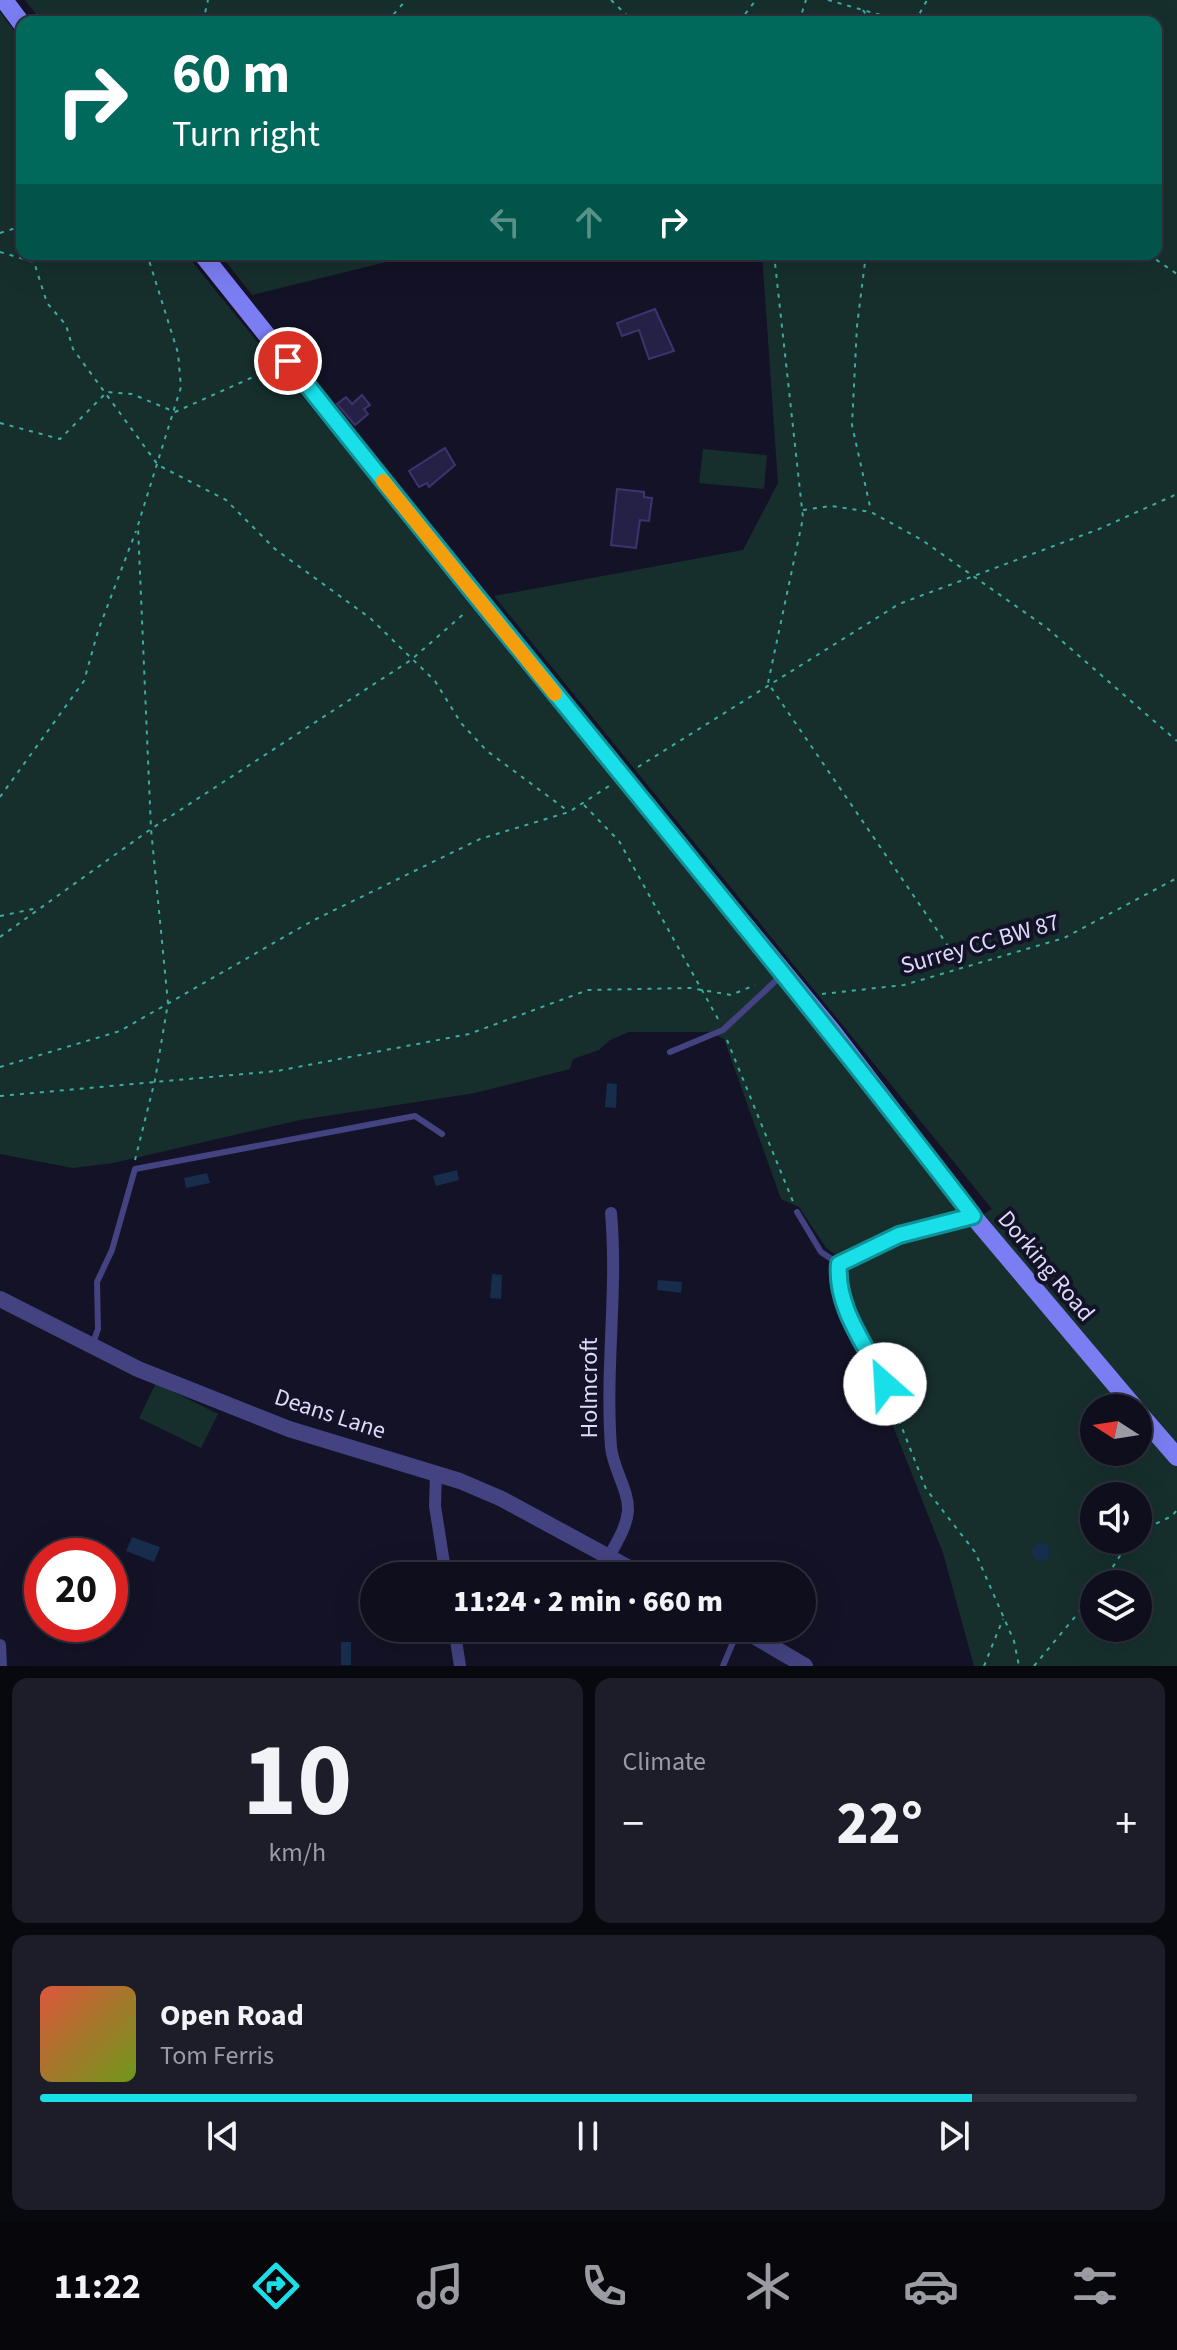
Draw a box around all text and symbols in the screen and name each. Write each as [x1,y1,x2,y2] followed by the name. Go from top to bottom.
[172,35,290,114] text: 60 m
[40,48,144,152] icon: right
[172,109,320,160] text: Turn right
[483,200,527,244] icon: left
[567,200,611,244] icon: ahead
[651,200,695,244] icon: right
[254,327,322,395] pin
[266,339,310,383] icon: arrive
[897,905,1063,983] street label: Surrey CC BW 87
[989,1203,1103,1329] street label: Dorking Road
[572,1338,607,1438] street label: Holmcroft
[843,1342,927,1426] position arrow
[270,1380,390,1448] street label: Deans Lane
[1080,1394,1152,1466] north arrow
[1080,1394,1152,1642] map controls
[1080,1482,1152,1554] button: sound
[24,1538,128,1642] speed limit sign: 20
[1080,1570,1152,1642] button: layers
[453,1580,723,1623] text: 11:24 · 2 min · 660 m
[242,1708,352,1856] text: 10
[623,1743,706,1780] text: Climate
[837,1782,923,1867] text: 22°
[623,1793,644,1856] text: −
[1115,1793,1137,1856] text: +
[268,1834,326,1871] text: km/h
[160,1994,304,2037] text: Open Road
[160,2037,274,2074] text: Tom Ferris
[201,2114,245,2158] icon: previous
[566,2114,610,2158] icon: pause
[932,2114,976,2158] icon: next
[248,2258,304,2314] icon: directions
[412,2258,468,2314] icon: music
[576,2258,632,2314] icon: phone
[740,2258,796,2314] icon: climate
[903,2258,959,2314] icon: car
[1067,2258,1123,2314] icon: filters
[54,2261,141,2312] text: 11:22

